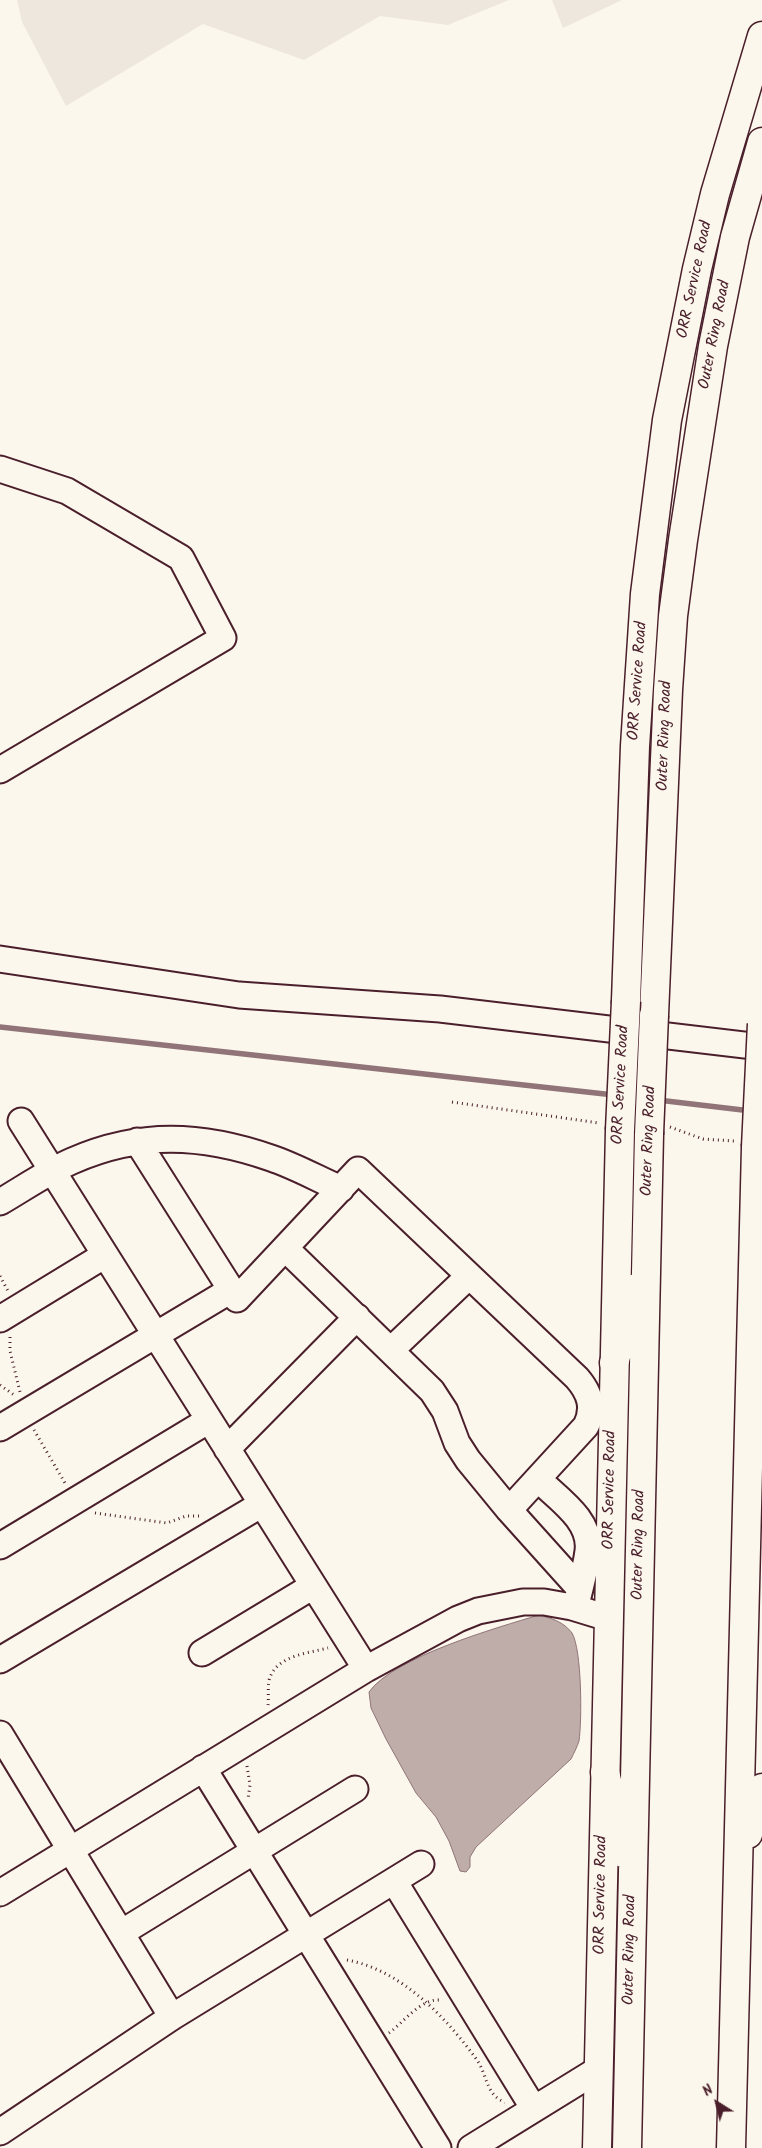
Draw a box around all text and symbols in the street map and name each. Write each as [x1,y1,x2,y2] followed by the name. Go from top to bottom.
[674,220,718,340] street label: ORR Service Road
[696,279,736,391] street label: Outer Ring Road
[625,621,653,741] street label: ORR Service Road
[654,681,678,791] street label: Outer Ring Road
[609,1025,635,1145] street label: ORR Service Road
[638,1086,662,1196] street label: Outer Ring Road
[600,1430,622,1550] street label: ORR Service Road
[629,1490,651,1600] street label: Outer Ring Road
[591,1835,613,1955] street label: ORR Service Road
[620,1895,642,2005] street label: Outer Ring Road
[692,2078,742,2128] north arrow
[698,2079,718,2102] text: N

